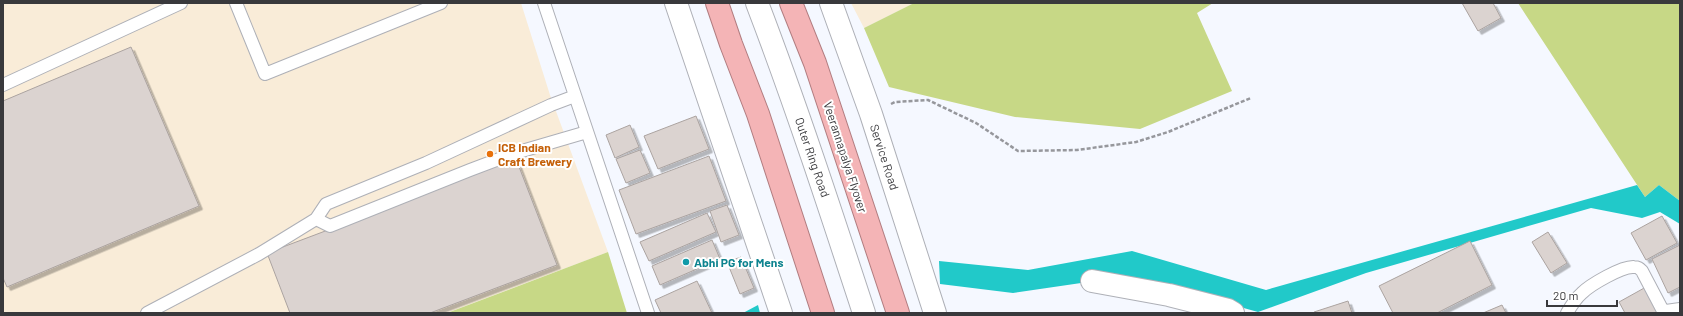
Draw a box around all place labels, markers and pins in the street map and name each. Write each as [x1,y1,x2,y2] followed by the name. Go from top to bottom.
[498,140,572,168] place label: ICB Indian Craft Brewery
[485,149,495,159] marker: ICB Indian Craft Brewery
[694,255,783,269] place label: Abhi PG for Mens
[681,257,691,267] marker: Abhi PG for Mens

